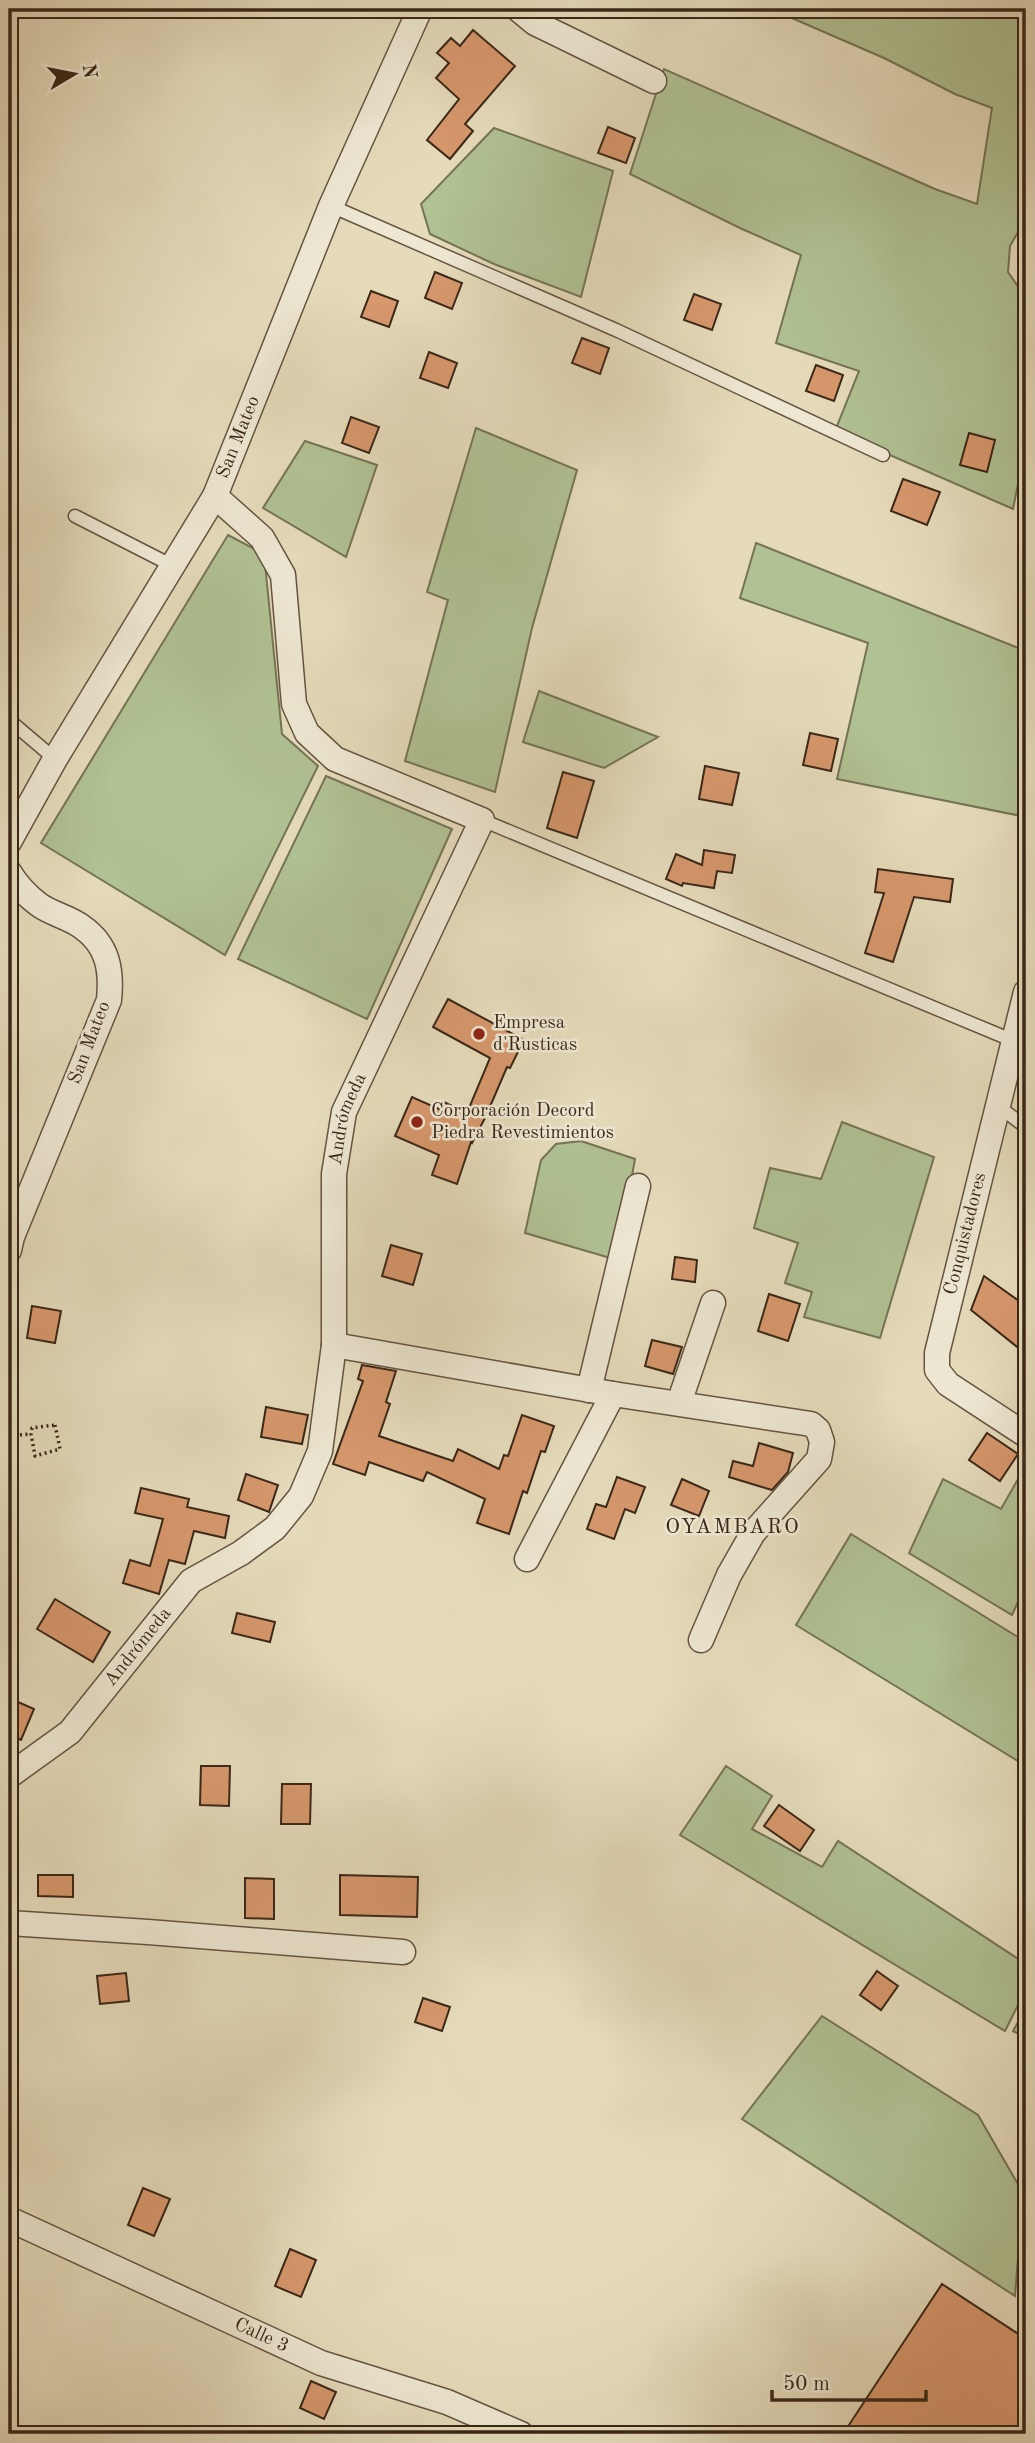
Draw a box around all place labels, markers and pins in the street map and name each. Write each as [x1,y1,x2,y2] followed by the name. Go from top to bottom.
[493,1014,577,1055] place label: Empresa d'Rusticas
[471,1026,487,1042] marker: Empresa d'Rusticas
[431,1102,614,1143] place label: Corporación Decord Piedra Revestimientos
[409,1114,425,1130] marker: Corporación Decord Piedra Revestimientos

